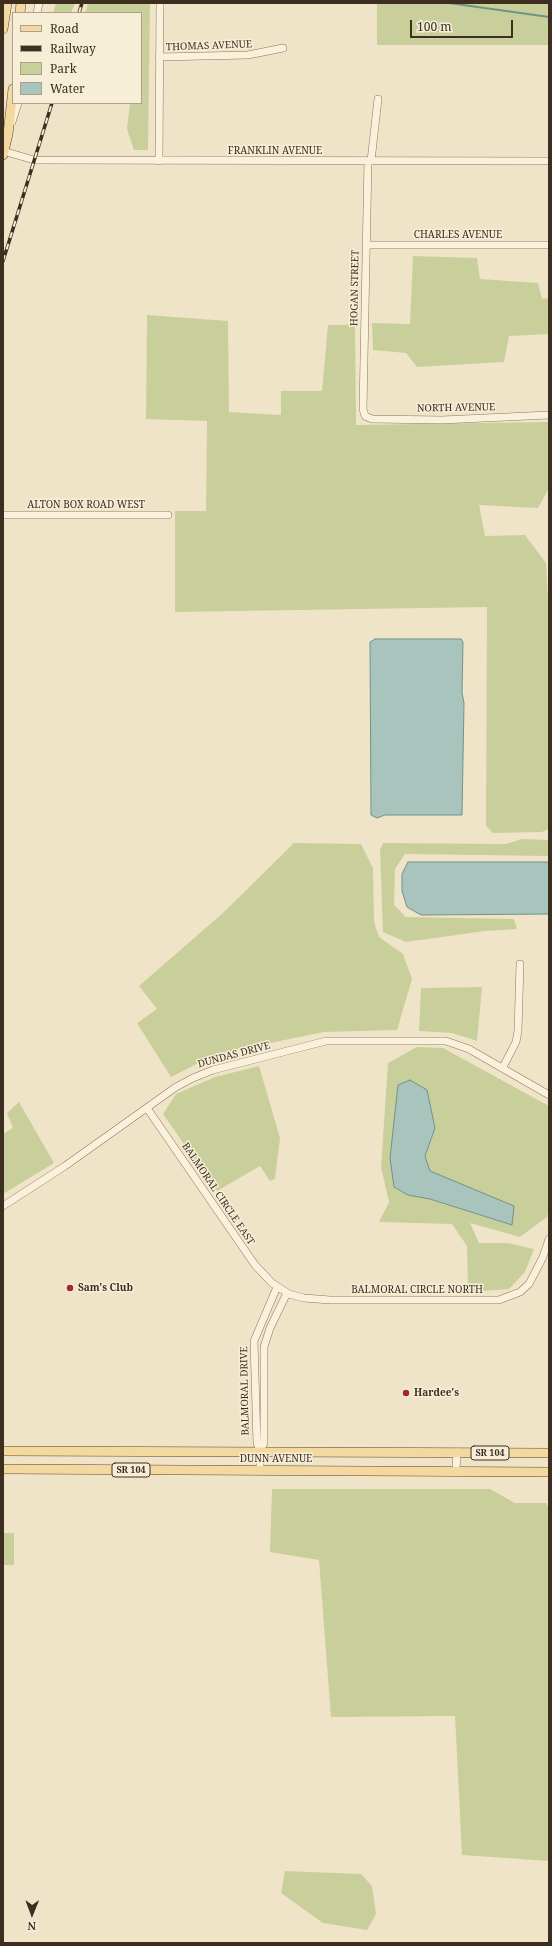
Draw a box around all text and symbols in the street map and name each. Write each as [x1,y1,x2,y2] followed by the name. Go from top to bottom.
[12,12,142,104] legend
[412,12,515,38] scale bar
[417,18,452,35] text: 100 m
[50,20,79,37] text: Road
[166,38,252,54] street label: THOMAS AVENUE
[50,40,96,57] text: Railway
[50,60,77,77] text: Park
[50,80,85,97] text: Water
[228,145,322,157] street label: FRANKLIN AVENUE
[414,229,502,241] street label: CHARLES AVENUE
[348,250,362,326] street label: HOGAN STREET
[417,401,495,415] street label: NORTH AVENUE
[27,499,145,511] street label: ALTON BOX ROAD WEST
[196,1040,272,1070] street label: DUNDAS DRIVE
[179,1141,257,1247] street label: BALMORAL CIRCLE EAST
[78,1282,133,1294] place label: Sam's Club
[65,1283,75,1293] marker: Sam's Club
[351,1284,483,1296] street label: BALMORAL CIRCLE NORTH
[238,1346,252,1436] street label: BALMORAL DRIVE
[414,1387,459,1399] place label: Hardee's
[401,1388,411,1398] marker: Hardee's
[471,1446,509,1460] road number: SR 104
[240,1453,312,1465] street label: DUNN AVENUE
[112,1463,150,1477] road number: SR 104
[12,1894,52,1934] north arrow
[27,1919,36,1934] text: N

